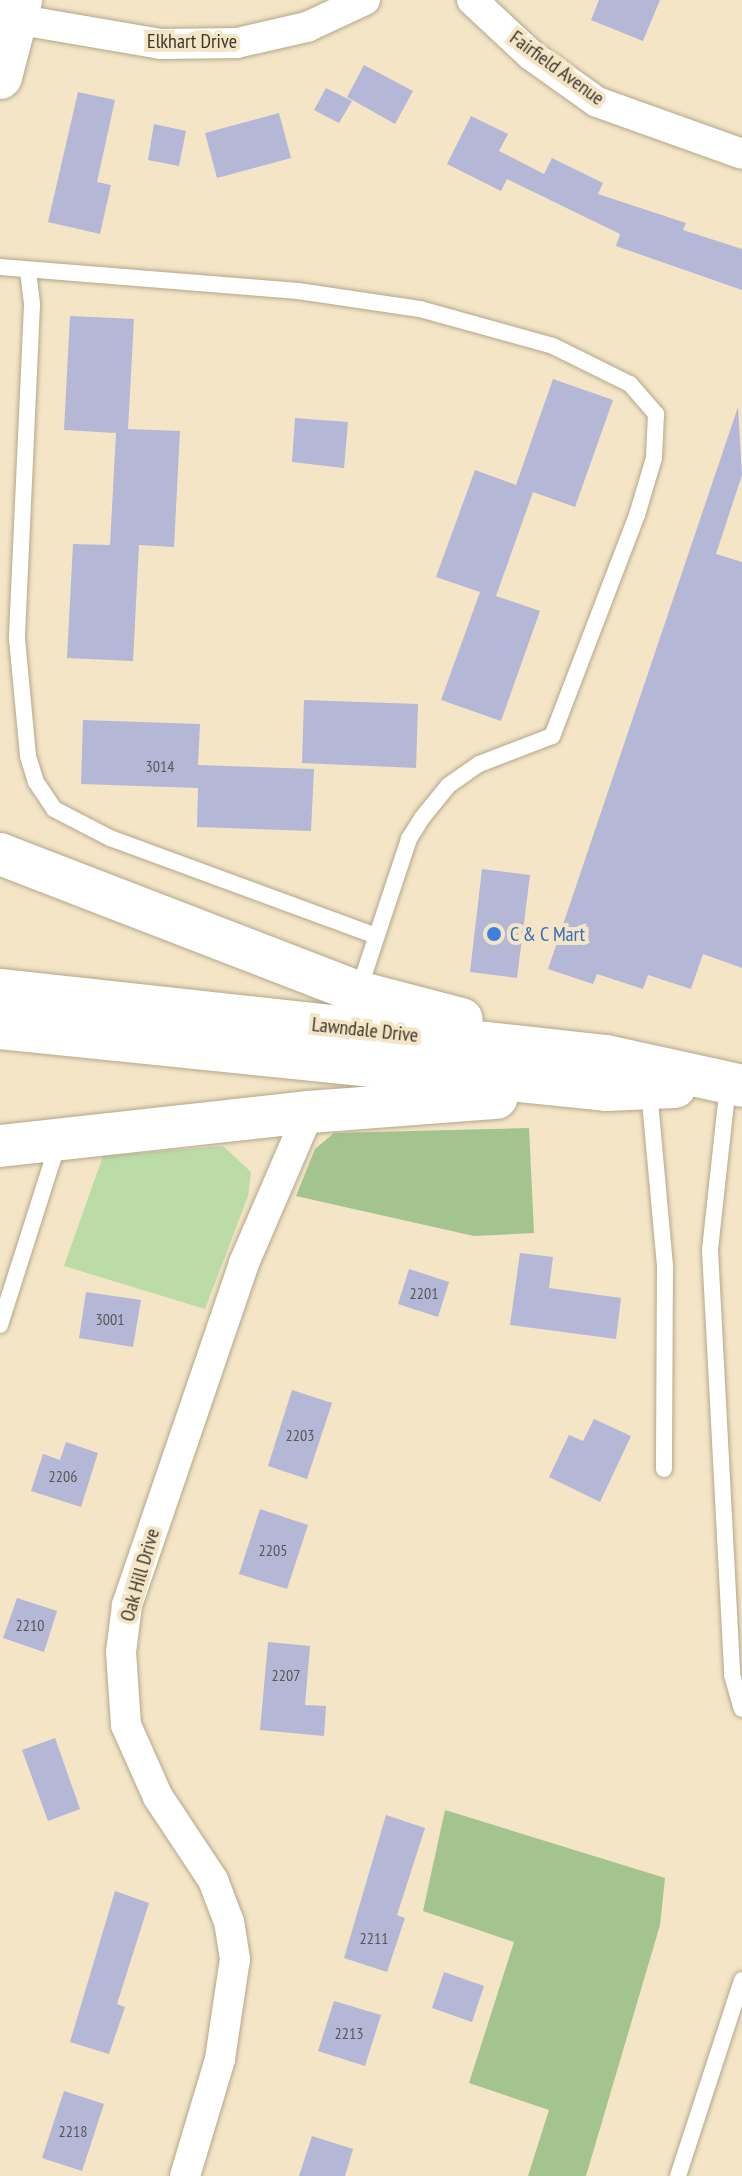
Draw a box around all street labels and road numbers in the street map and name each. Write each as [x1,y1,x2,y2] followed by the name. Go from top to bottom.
[505,26,609,110] street label: Fairfield Avenue
[147,29,237,53] street label: Elkhart Drive
[311,1012,419,1048] street label: Lawndale Drive
[115,1526,165,1624] street label: Oak Hill Drive

